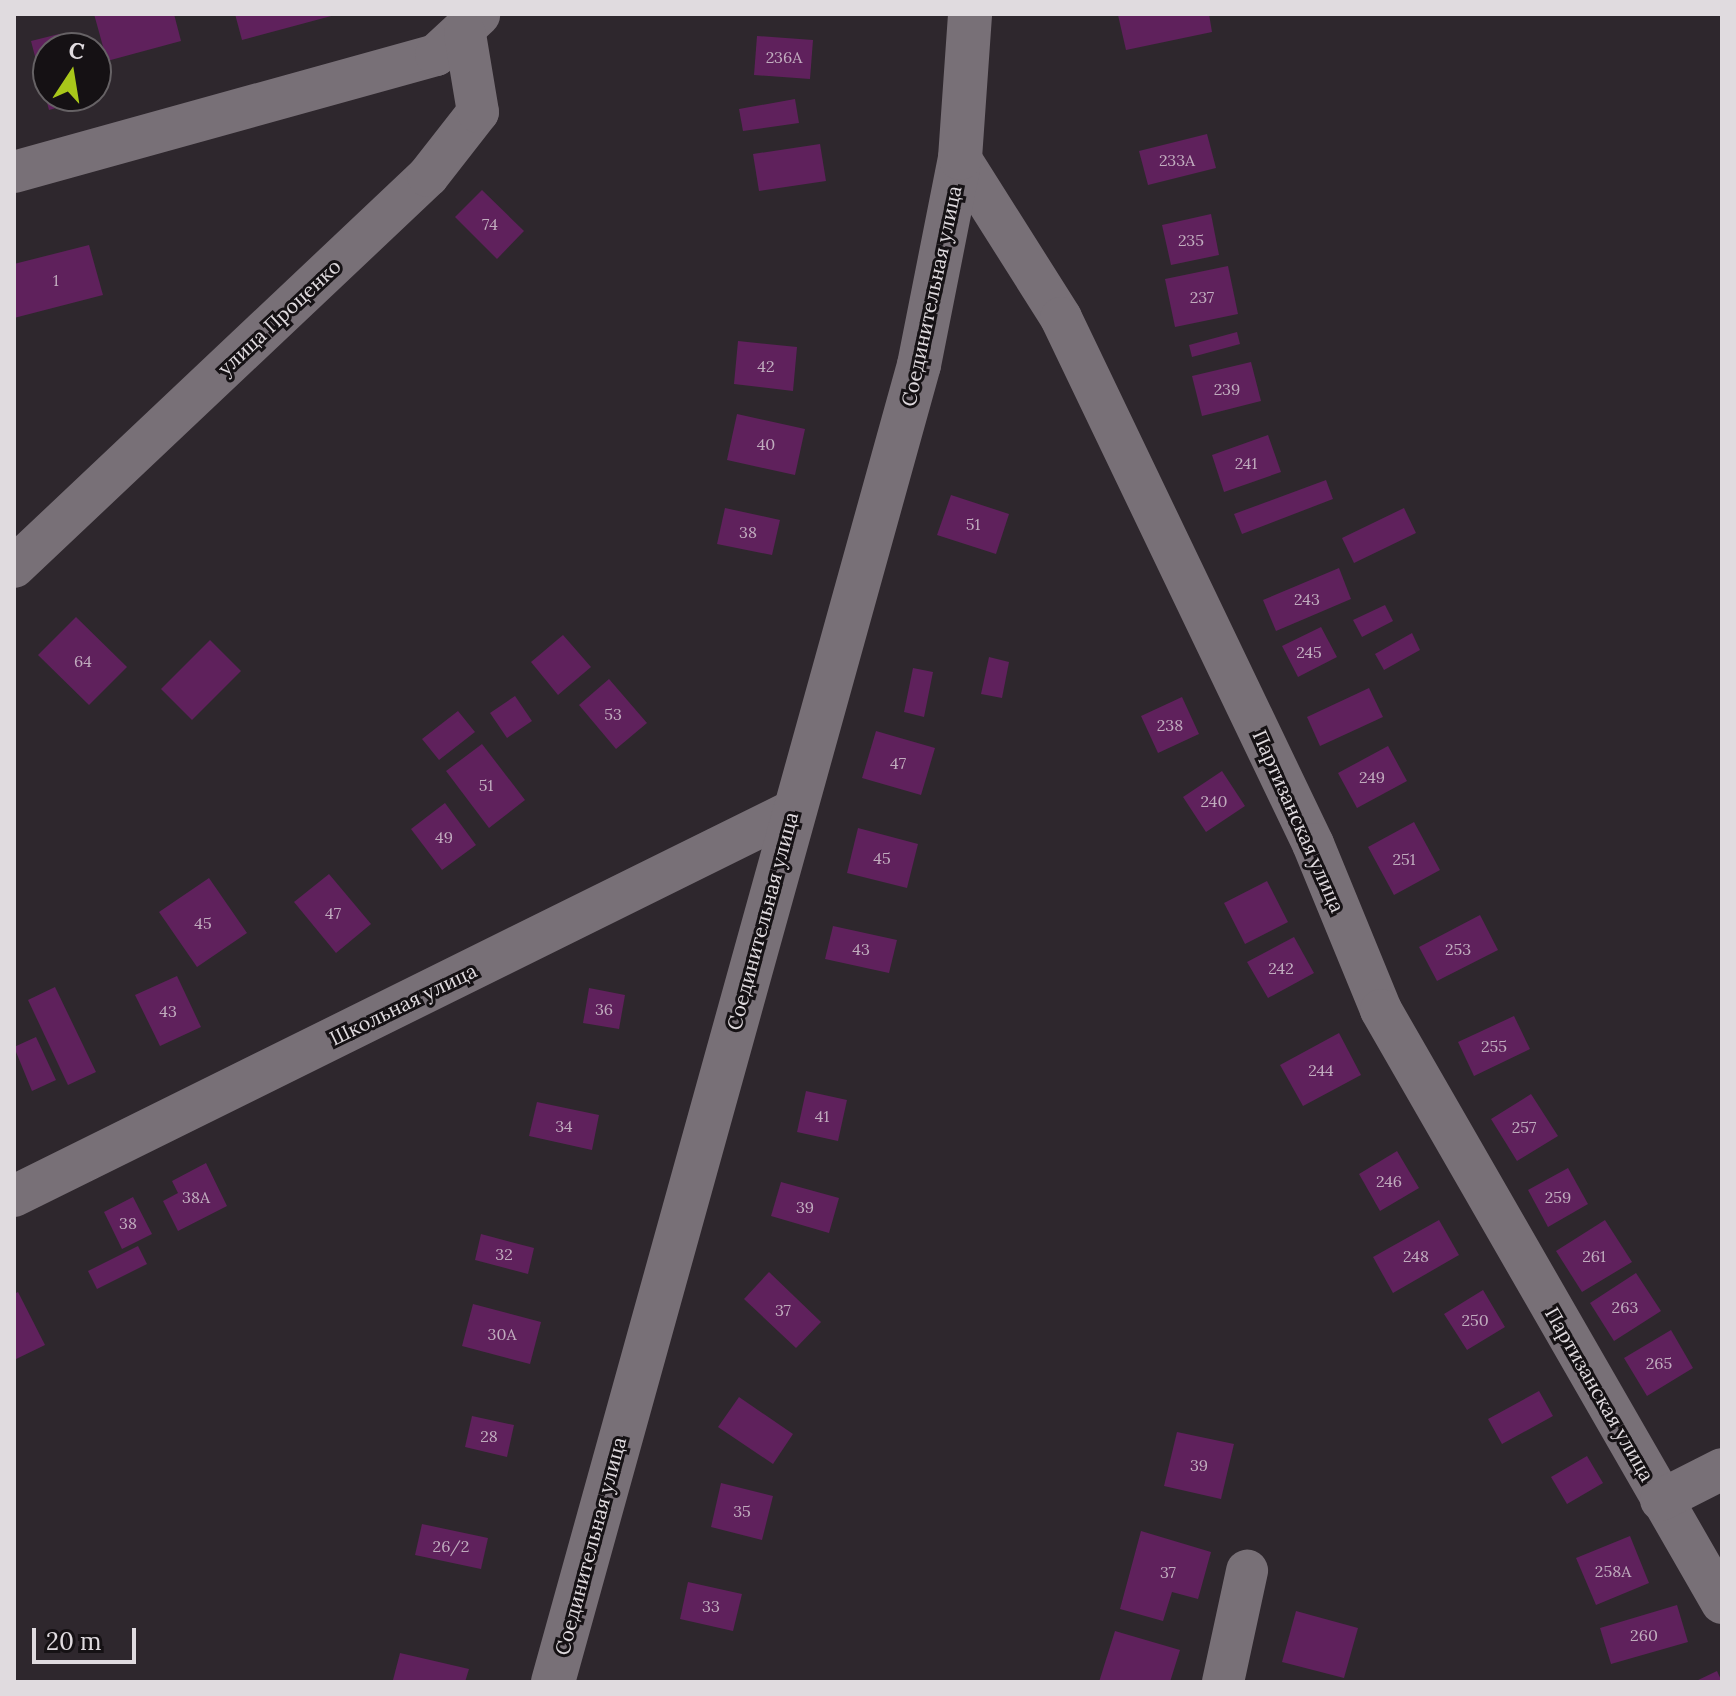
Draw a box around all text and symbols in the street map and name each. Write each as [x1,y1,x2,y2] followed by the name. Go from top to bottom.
[32,32,112,112] north arrow
[66,35,87,66] text: С
[766,47,802,67] house number: 236А
[1159,150,1195,170] house number: 233А
[896,183,966,409] street label: Соединительная улица
[482,214,498,234] house number: 74
[1178,230,1204,250] house number: 235
[212,254,346,380] street label: улица Проценко
[53,270,59,290] house number: 1
[1190,287,1214,307] house number: 237
[757,356,775,376] house number: 42
[1214,379,1240,399] house number: 239
[757,434,775,454] house number: 40
[1235,453,1257,473] house number: 241
[966,514,980,534] house number: 51
[739,522,757,542] house number: 38
[1294,589,1320,609] house number: 243
[1296,642,1322,662] house number: 245
[74,651,92,671] house number: 64
[604,704,622,724] house number: 53
[1157,715,1183,735] house number: 238
[1248,726,1350,916] street label: Партизанская улица
[890,753,906,773] house number: 47
[1359,767,1385,787] house number: 249
[479,775,493,795] house number: 51
[1201,791,1227,811] house number: 240
[721,809,803,1033] street label: Соединительная улица
[435,827,453,847] house number: 49
[873,848,891,868] house number: 45
[1392,849,1416,869] house number: 251
[325,903,341,923] house number: 47
[194,913,212,933] house number: 45
[852,939,870,959] house number: 43
[1445,939,1471,959] house number: 253
[326,958,480,1050] street label: Школьная улица
[1268,958,1294,978] house number: 242
[595,999,613,1019] house number: 36
[159,1001,177,1021] house number: 43
[1481,1036,1507,1056] house number: 255
[1308,1060,1334,1080] house number: 244
[815,1106,829,1126] house number: 41
[555,1116,573,1136] house number: 34
[1512,1117,1536,1137] house number: 257
[1376,1171,1402,1191] house number: 246
[182,1187,210,1207] house number: 38А
[1545,1187,1571,1207] house number: 259
[796,1197,814,1217] house number: 39
[119,1213,137,1233] house number: 38
[495,1244,513,1264] house number: 32
[1403,1246,1429,1266] house number: 248
[1582,1246,1606,1266] house number: 261
[1612,1297,1638,1317] house number: 263
[775,1300,791,1320] house number: 37
[1540,1303,1660,1485] street label: Партизанская улица
[1461,1310,1489,1330] house number: 250
[488,1324,516,1344] house number: 30А
[1646,1353,1672,1373] house number: 265
[480,1426,498,1446] house number: 28
[549,1434,631,1658] street label: Соединительная улица
[1190,1455,1208,1475] house number: 39
[733,1501,751,1521] house number: 35
[433,1536,469,1556] house number: 26/2
[1595,1561,1631,1581] house number: 258А
[1160,1562,1176,1582] house number: 37
[702,1596,720,1616] house number: 33
[36,1612,140,1662] scale bar
[1630,1625,1658,1645] house number: 260
[46,1626,102,1657] text: 20 m

